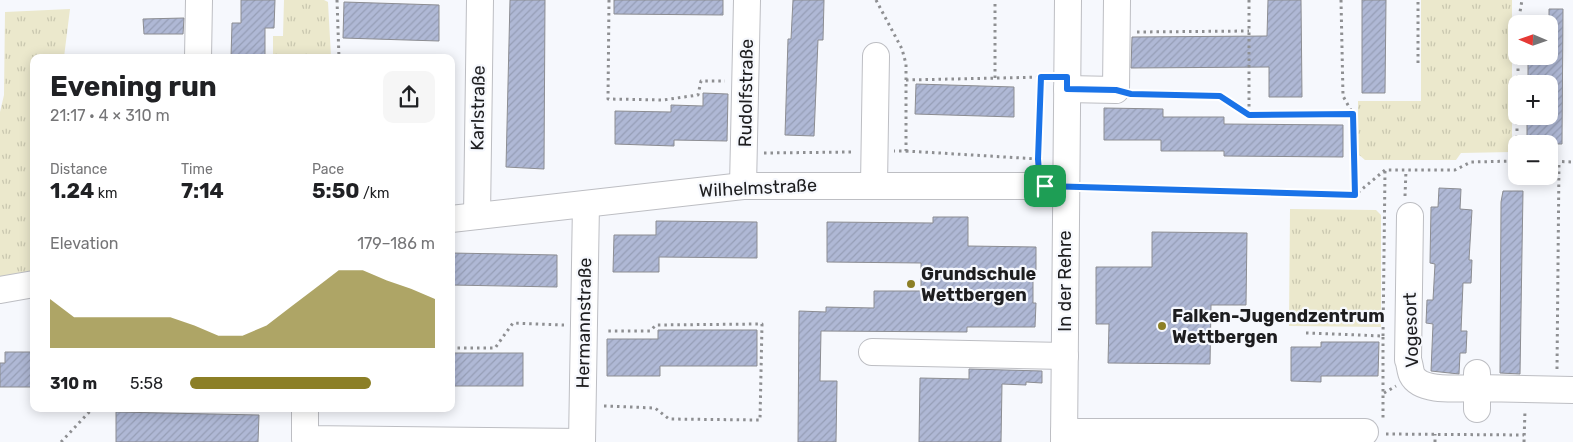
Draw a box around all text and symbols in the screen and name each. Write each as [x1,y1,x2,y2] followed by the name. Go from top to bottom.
[1508,15,1558,65] north arrow
[1508,15,1558,185] map controls
[734,39,758,147] street label: Rudolfstraße
[466,65,490,151] street label: Karlstraße
[50,70,217,103] text: Evening run
[383,71,435,123] button: share
[1508,75,1558,125] button: +
[50,106,170,125] text: 21:17 · 4 × 310 m
[1508,135,1558,185] button: −
[50,161,107,178] text: Distance
[181,161,213,178] text: Time
[312,161,344,178] text: Pace
[1024,165,1066,207] pin
[1031,172,1059,200] icon: arrive
[698,174,818,202] street label: Wilhelmstraße
[50,178,94,203] text: 1.24
[181,178,224,203] text: 7:14
[312,178,360,203] text: 5:50
[94,185,117,202] text: km
[360,185,389,202] text: /km
[1054,230,1076,332] street label: In der Rehre
[50,234,119,253] text: Elevation
[357,234,435,253] text: 179–186 m
[572,257,596,389] street label: Hermannstraße
[921,263,1037,306] place label: Grundschule Wettbergen
[905,278,917,290] marker: Grundschule Wettbergen
[1399,292,1423,368] street label: Vogesort
[1172,305,1385,348] place label: Falken-Jugendzentrum Wettbergen
[1156,320,1168,332] marker: Falken-Jugendzentrum Wettbergen
[50,374,97,393] text: 310 m
[130,374,163,393] text: 5:58

